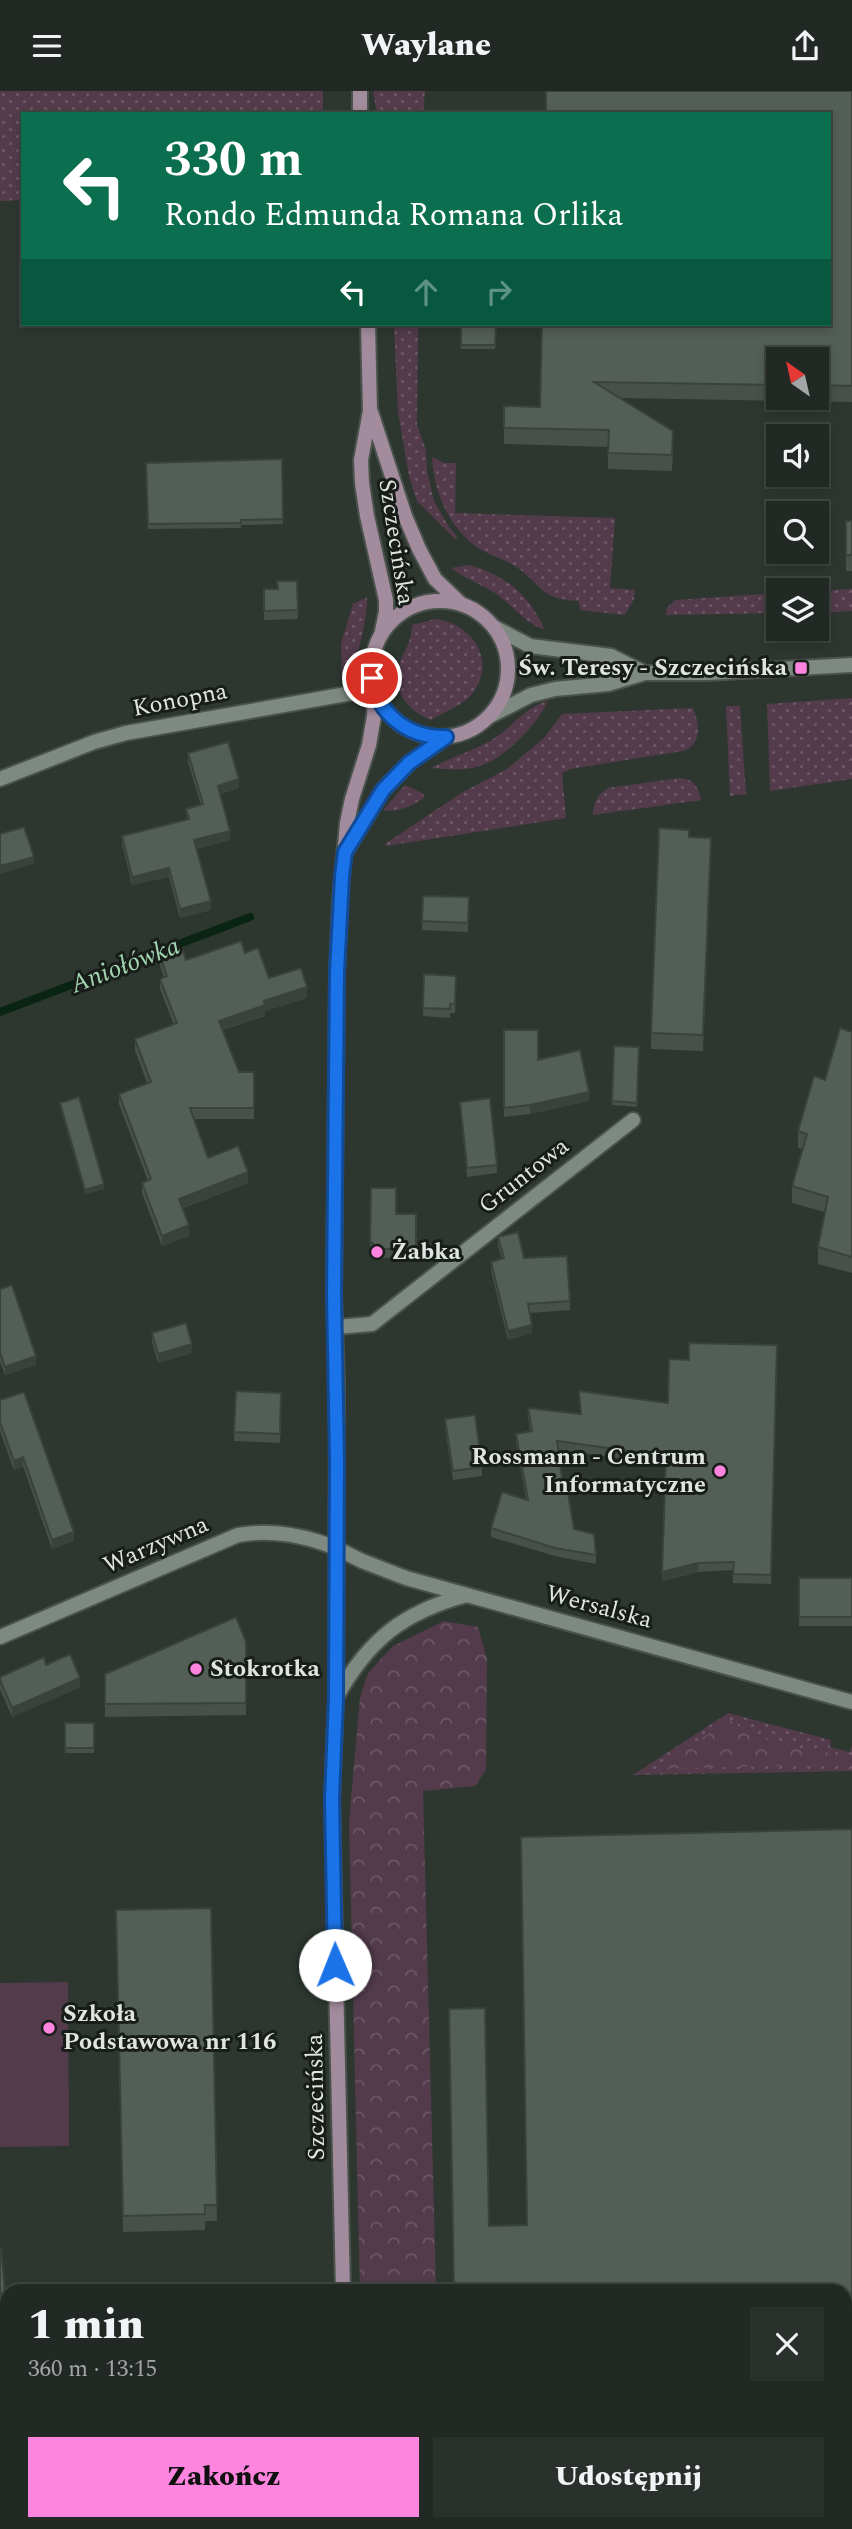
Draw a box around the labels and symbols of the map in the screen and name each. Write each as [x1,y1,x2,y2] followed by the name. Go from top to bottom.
[766,347,830,409] north arrow
[368,477,424,608] street label: Szczecińska
[342,648,402,708] pin
[518,650,788,686] place label: Św. Teresy - Szczecińska
[793,660,809,676] marker: Św. Teresy - Szczecińska
[130,673,231,727] street label: Konopna
[63,926,186,1005] water label: Aniołówka
[471,1129,577,1223] street label: Gruntowa
[391,1234,461,1270] place label: Żabka
[369,1244,385,1260] marker: Żabka
[471,1439,706,1503] place label: Rossmann - Centrum Informatyczne
[712,1463,728,1479] marker: Rossmann - Centrum Informatyczne
[98,1507,214,1583] street label: Warzywna
[542,1576,656,1638] street label: Wersalska
[210,1651,320,1687] place label: Stokrotka
[188,1661,204,1677] marker: Stokrotka
[298,1928,372,2002] position arrow
[63,1996,276,2060] place label: Szkoła Podstawowa nr 116
[41,2020,57,2036] marker: Szkoła Podstawowa nr 116
[297,2033,335,2161] street label: Szczecińska

